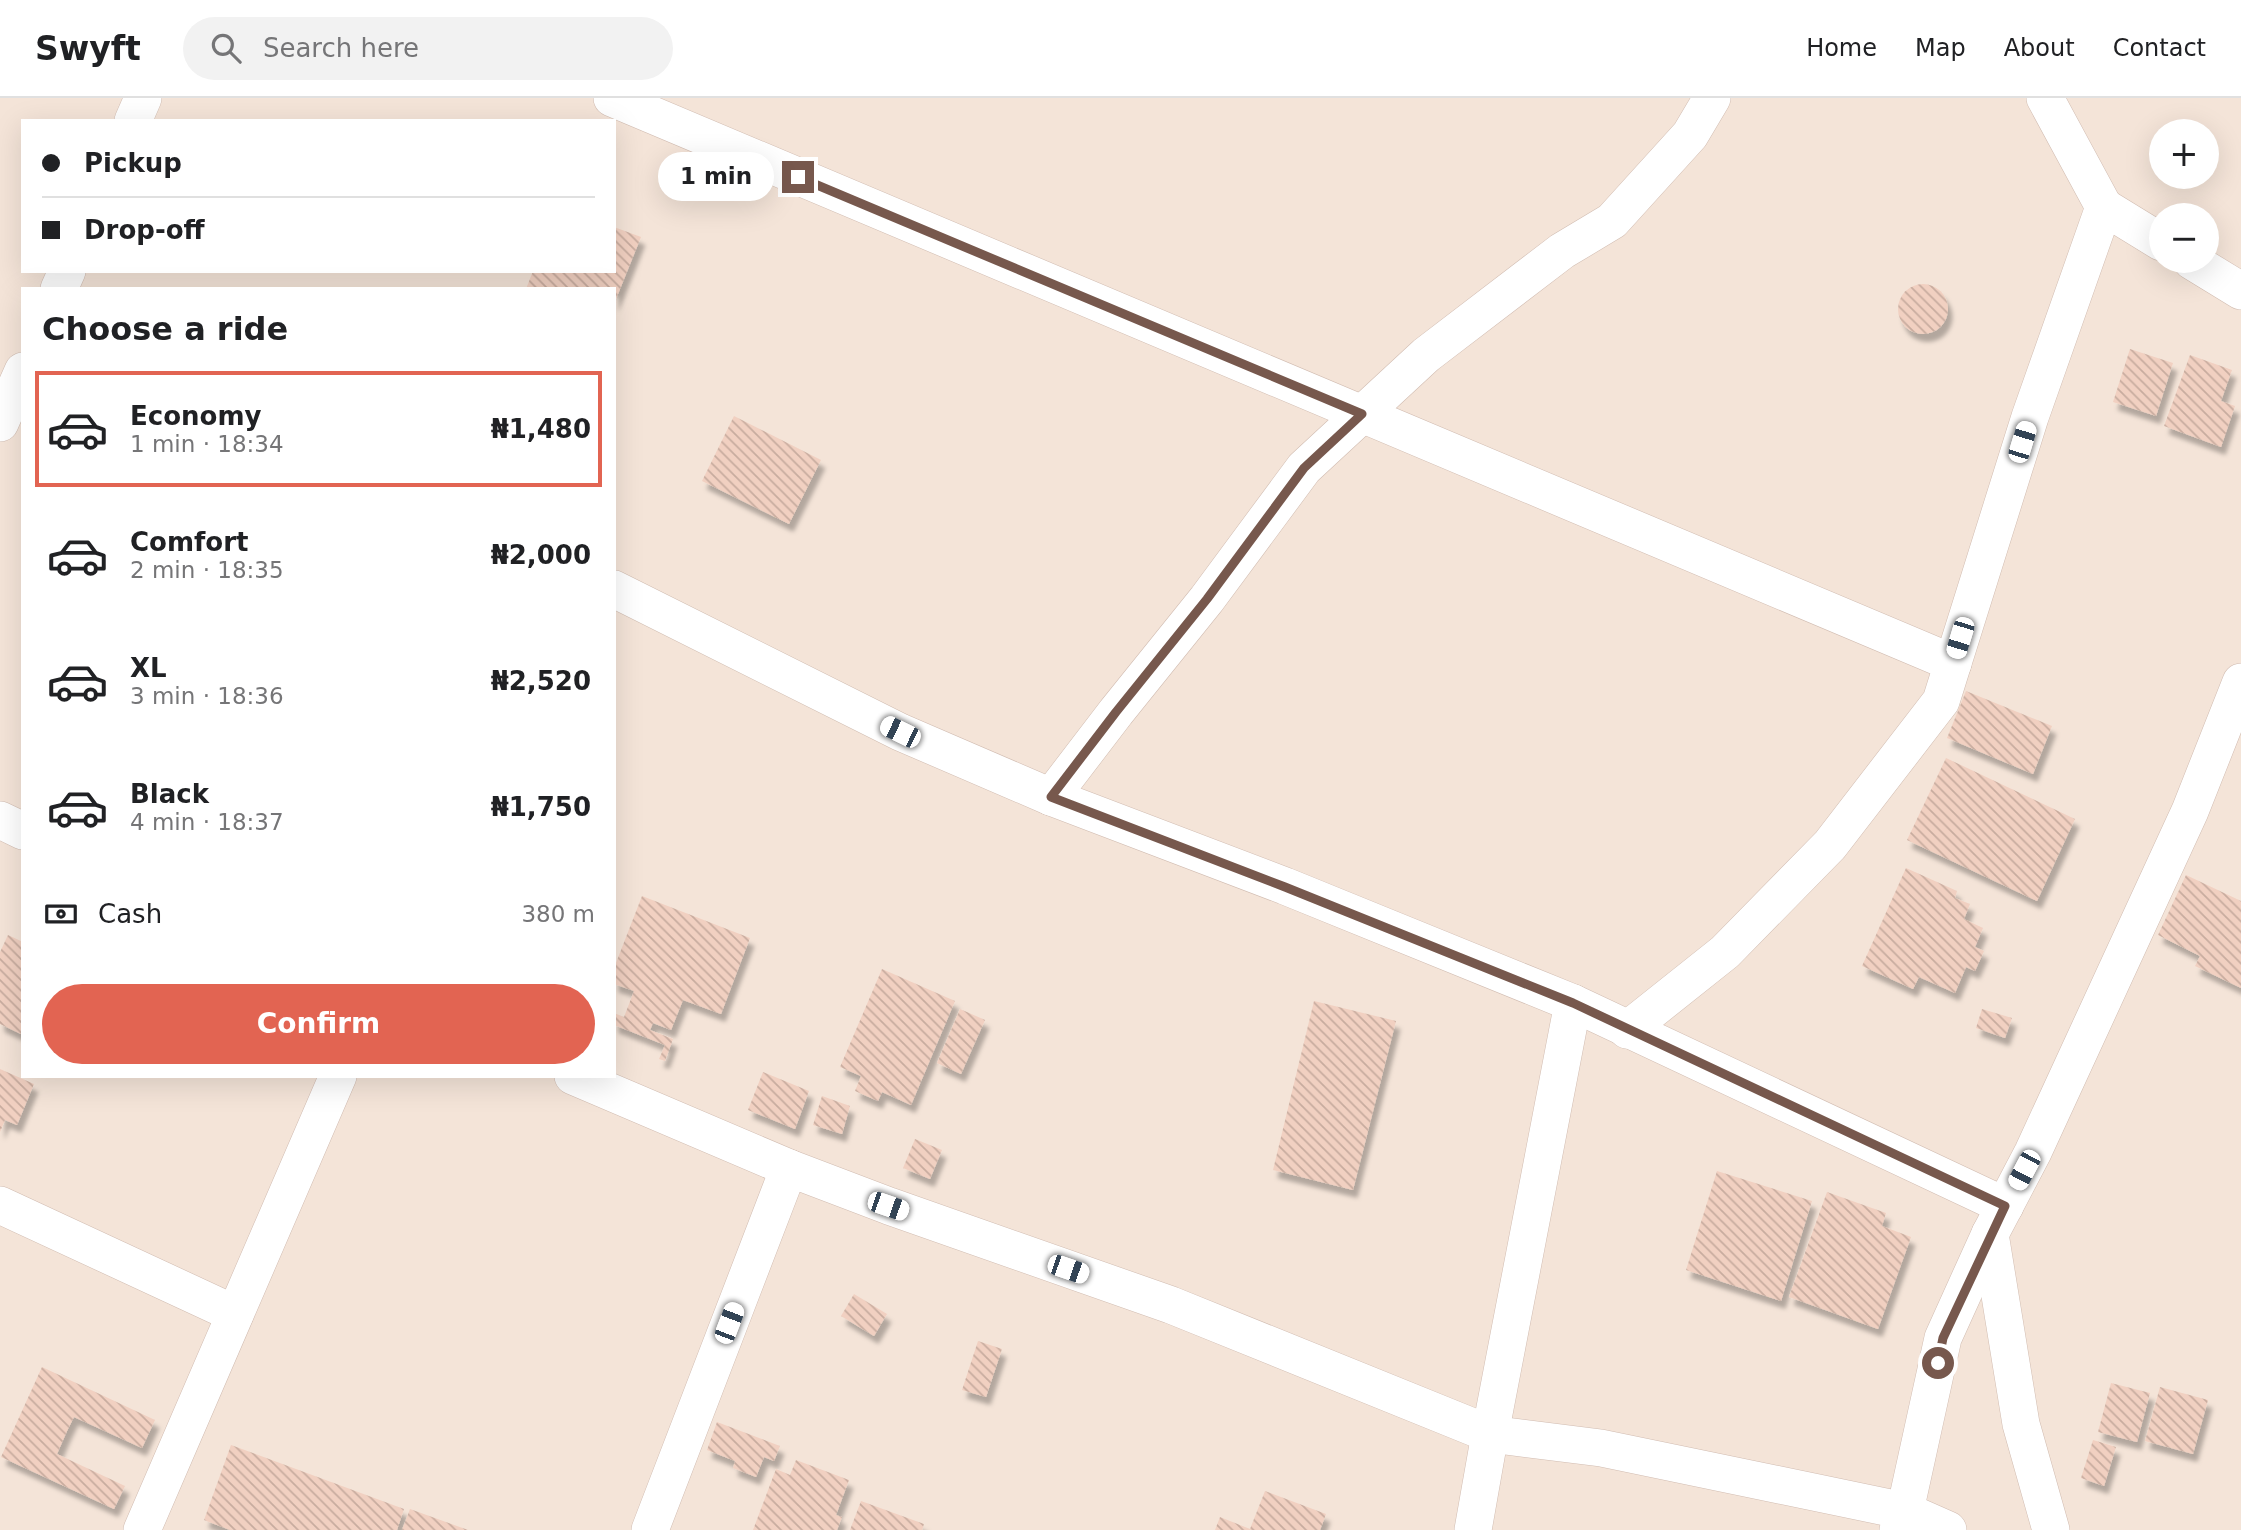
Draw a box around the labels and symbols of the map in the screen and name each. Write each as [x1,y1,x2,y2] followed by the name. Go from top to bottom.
[658,153,774,202] callout: 1 min
[782,161,814,193] route end
[2006,419,2039,465] car
[1944,615,1977,661] car
[877,713,924,751] car
[2005,1147,2044,1193] car
[865,1189,912,1223] car
[1045,1252,1092,1286] car
[712,1300,747,1346] car
[1922,1347,1954,1379] route start

